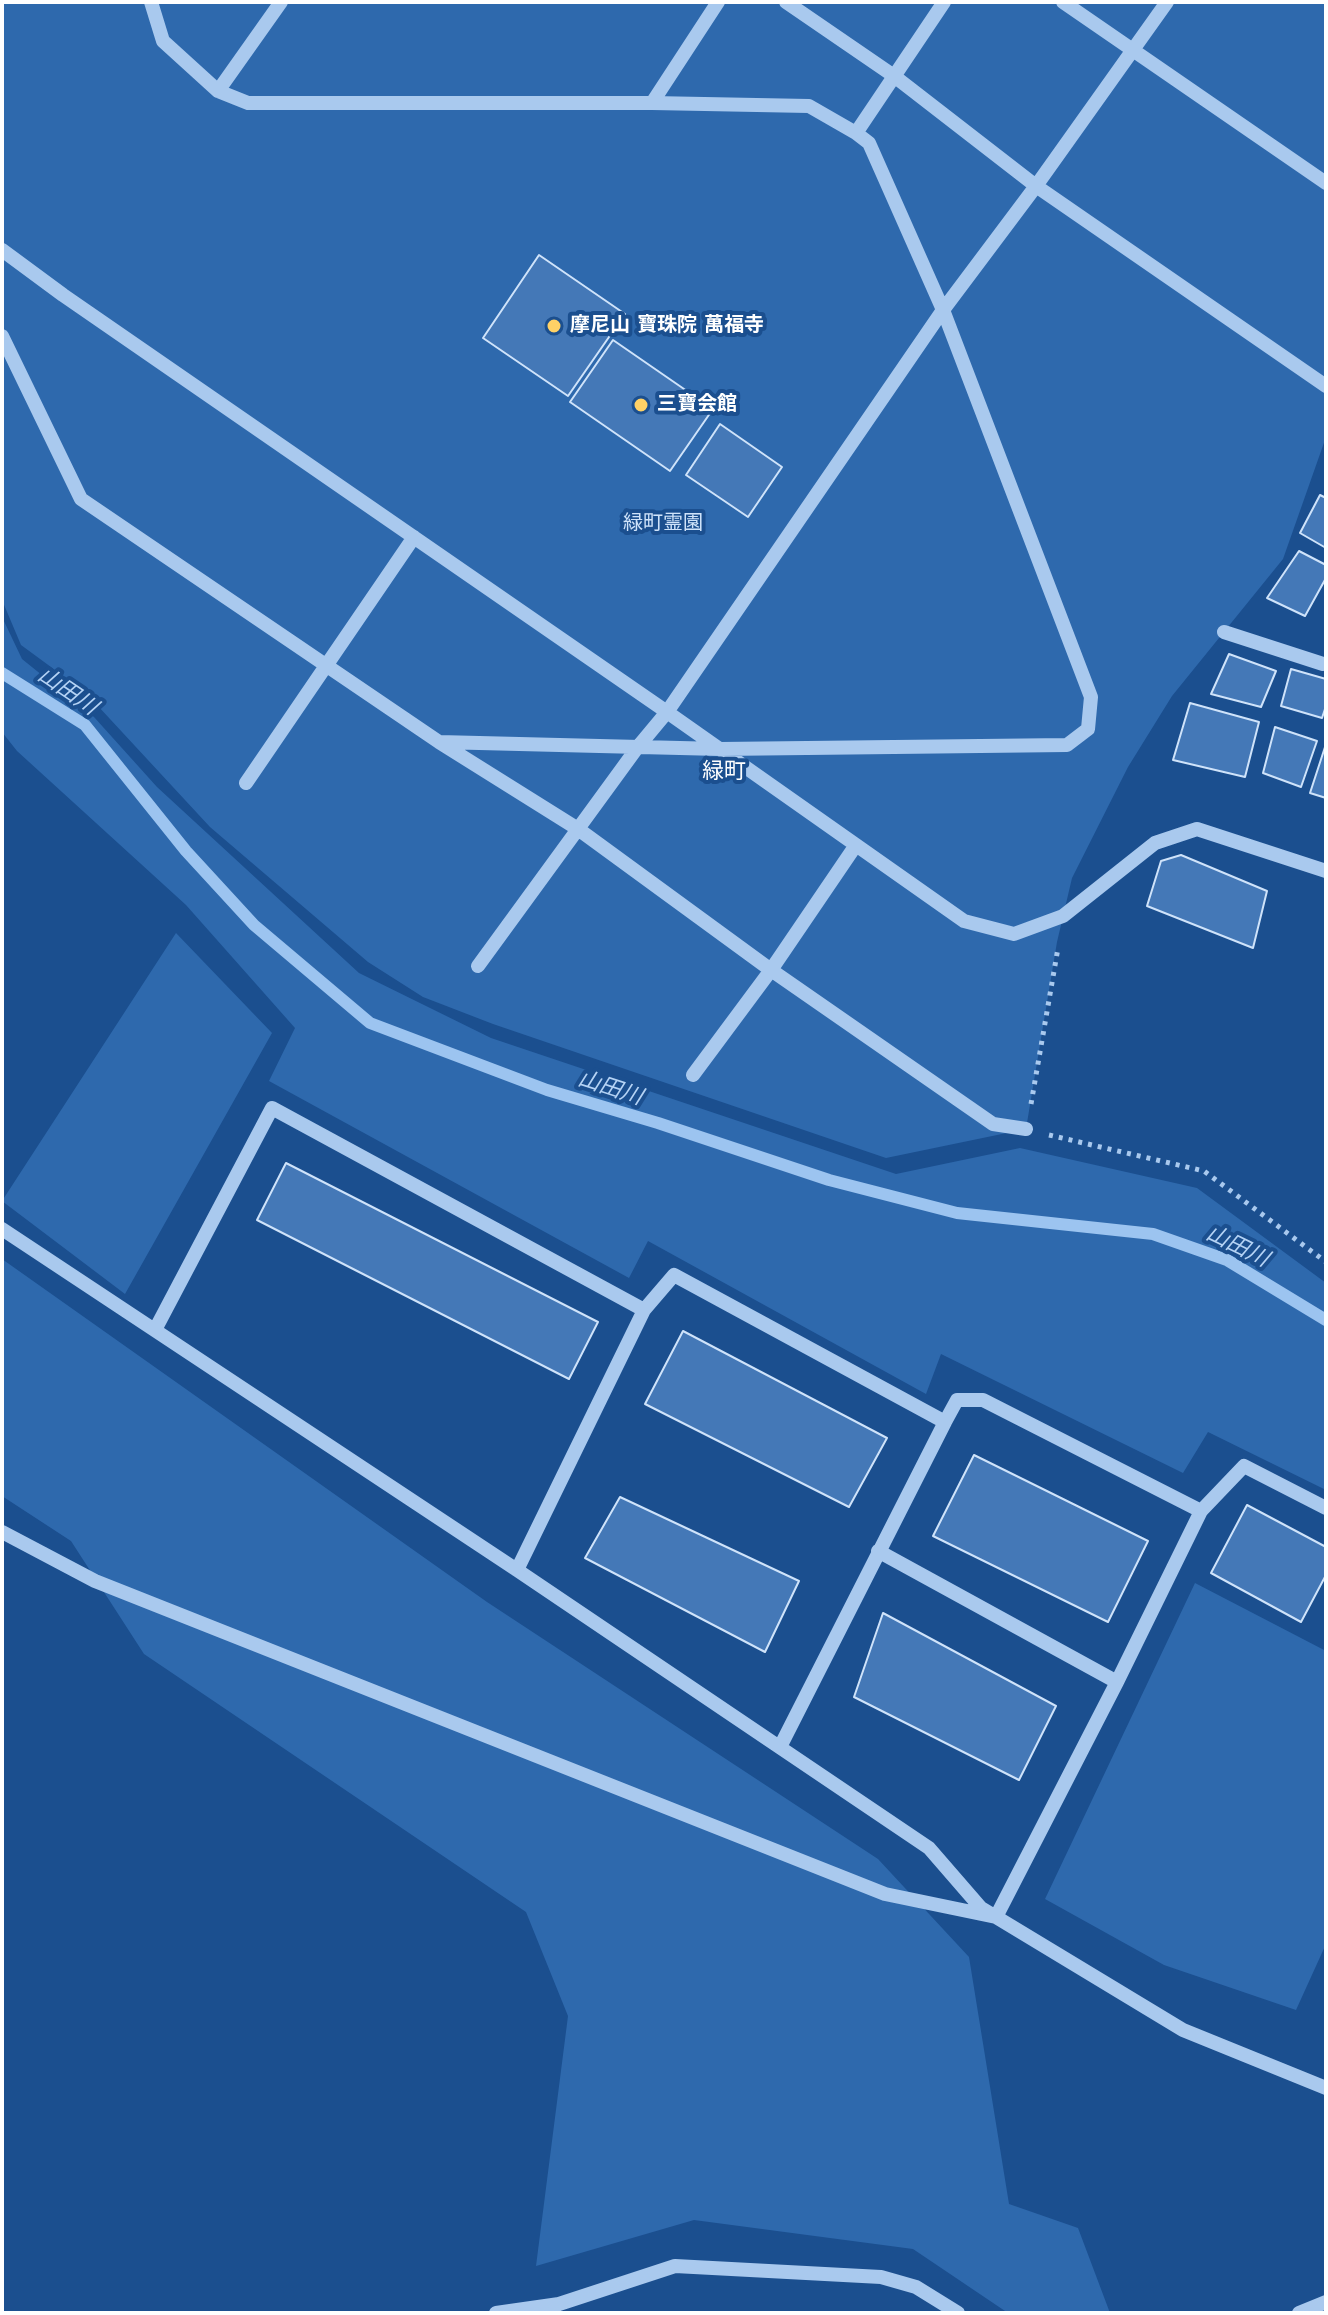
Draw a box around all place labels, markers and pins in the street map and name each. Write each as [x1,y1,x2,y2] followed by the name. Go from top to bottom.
[570,314,764,338] place label: 摩尼山 寶珠院 萬福寺
[545,317,563,335] marker: 摩尼山 寶珠院 萬福寺
[657,393,737,417] place label: 三寶会館
[632,396,650,414] marker: 三寶会館

